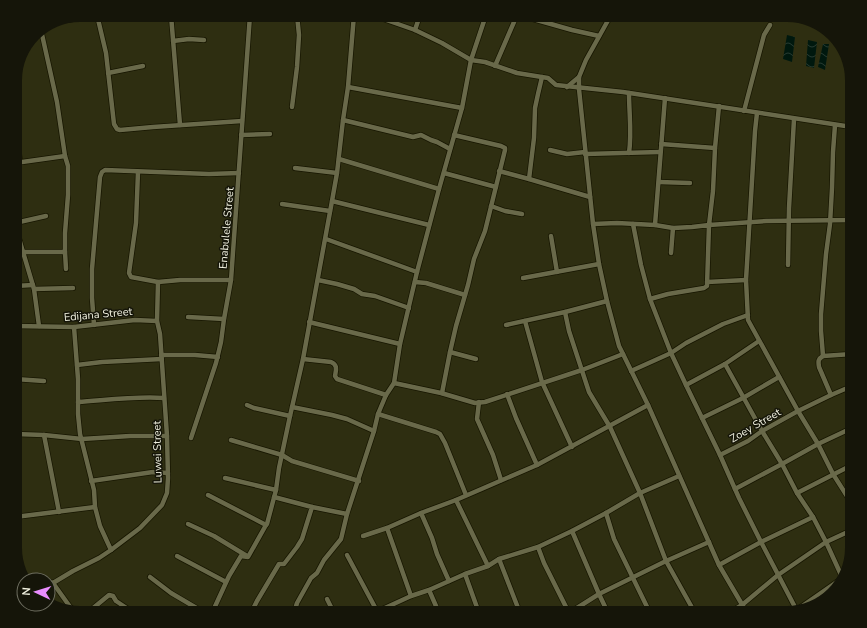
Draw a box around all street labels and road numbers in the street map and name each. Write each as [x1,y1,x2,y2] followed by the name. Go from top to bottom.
[215,186,238,270] street label: Enabulele Street
[63,304,133,325] street label: Edijana Street
[727,405,784,446] street label: Zoey Street
[149,420,166,483] street label: Luwei Street

